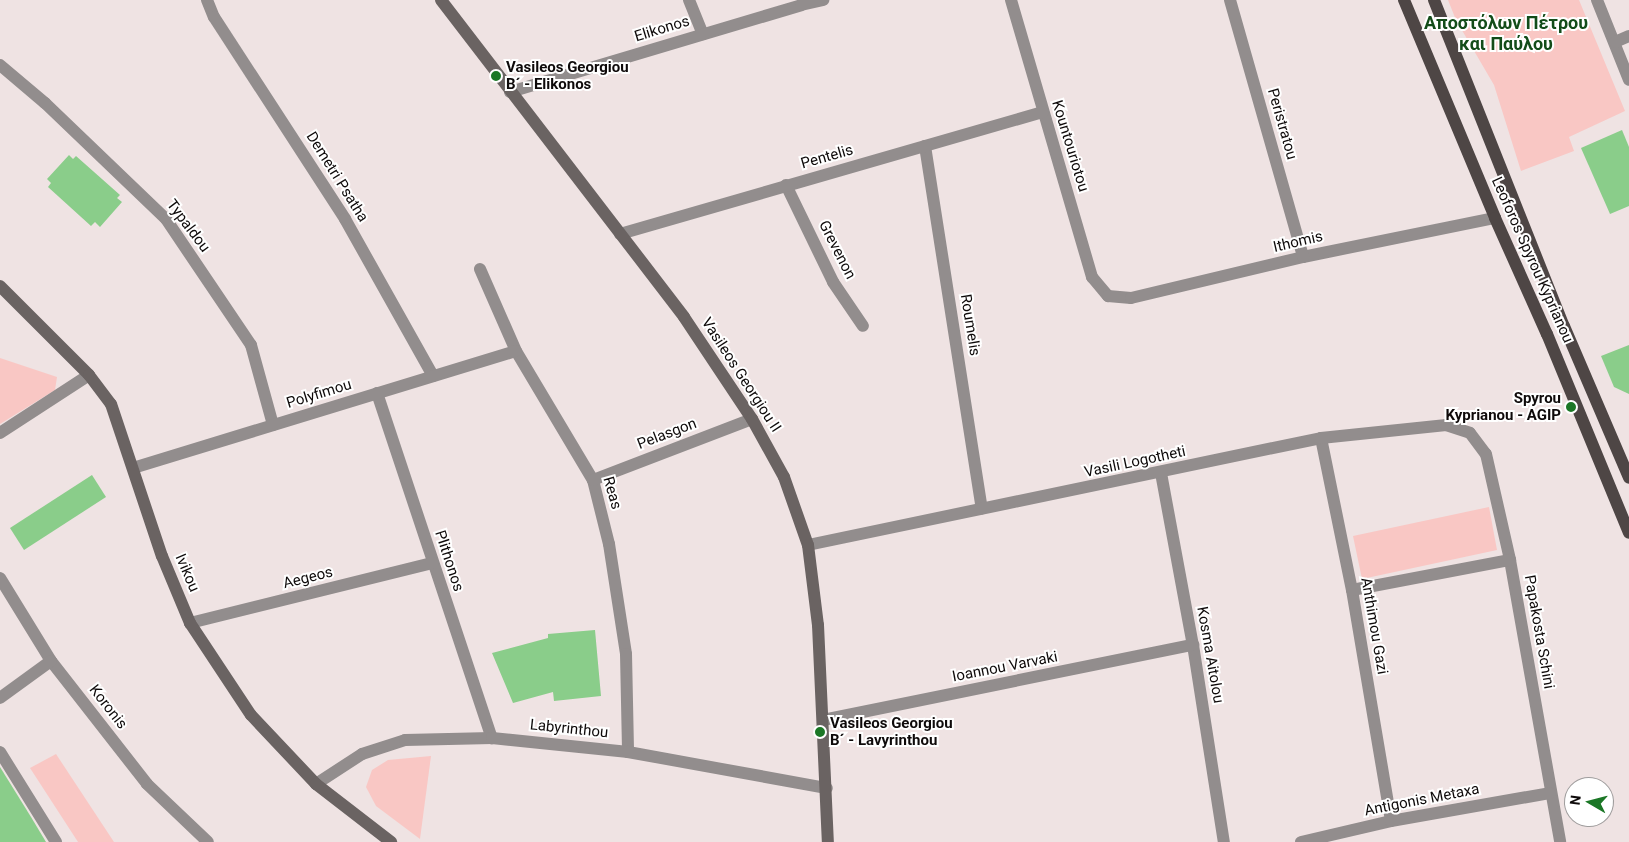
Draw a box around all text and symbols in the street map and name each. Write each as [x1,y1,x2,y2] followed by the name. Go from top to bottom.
[632,12,692,46] street label: Elikonos
[1424,13,1588,56] district label: Αποστόλων Πέτρου και Παύλου
[506,58,629,93] place label: Vasileos Georgiou B´ - Elikonos
[490,70,502,82] marker: Vasileos Georgiou B´ - Elikonos
[1263,86,1301,162] street label: Peristratou
[1048,98,1092,194] street label: Kountouriotou
[302,129,372,225] street label: Demetri Psatha
[799,141,855,173] street label: Pentelis
[1487,174,1577,346] street label: Leoforos Spyrou Kyprianou
[162,196,214,256] street label: Typaldou
[815,218,859,282] street label: Grevenon
[1271,228,1325,256] street label: Ithomis
[956,293,984,357] street label: Roumelis
[697,314,785,436] street label: Vasileos Georgiou II
[284,376,354,412] street label: Polyfimou
[1445,389,1561,424] place label: Spyrou Kyprianou - AGIP
[1565,401,1577,413] marker: Spyrou Kyprianou - AGIP
[635,414,699,454] street label: Pelasgon
[1083,442,1187,482] street label: Vasili Logotheti
[599,475,625,511] street label: Reas
[431,528,467,594] street label: Plithonos
[171,551,203,595] street label: Ivikou
[281,563,335,593] street label: Aegeos
[1520,574,1558,690] street label: Papakosta Schini
[1357,576,1391,676] street label: Anthimou Gazi
[1193,605,1227,705] street label: Kosma Aitolou
[951,648,1059,686] street label: Ioannou Varvaki
[85,681,131,733] street label: Koronis
[830,714,953,749] place label: Vasileos Georgiou B´ - Lavyrinthou
[529,716,609,742] street label: Labyrinthou
[814,726,826,738] marker: Vasileos Georgiou B´ - Lavyrinthou
[1564,777,1614,827] north arrow
[1363,780,1481,820] street label: Antigonis Metaxa
[1567,794,1584,806] text: N

